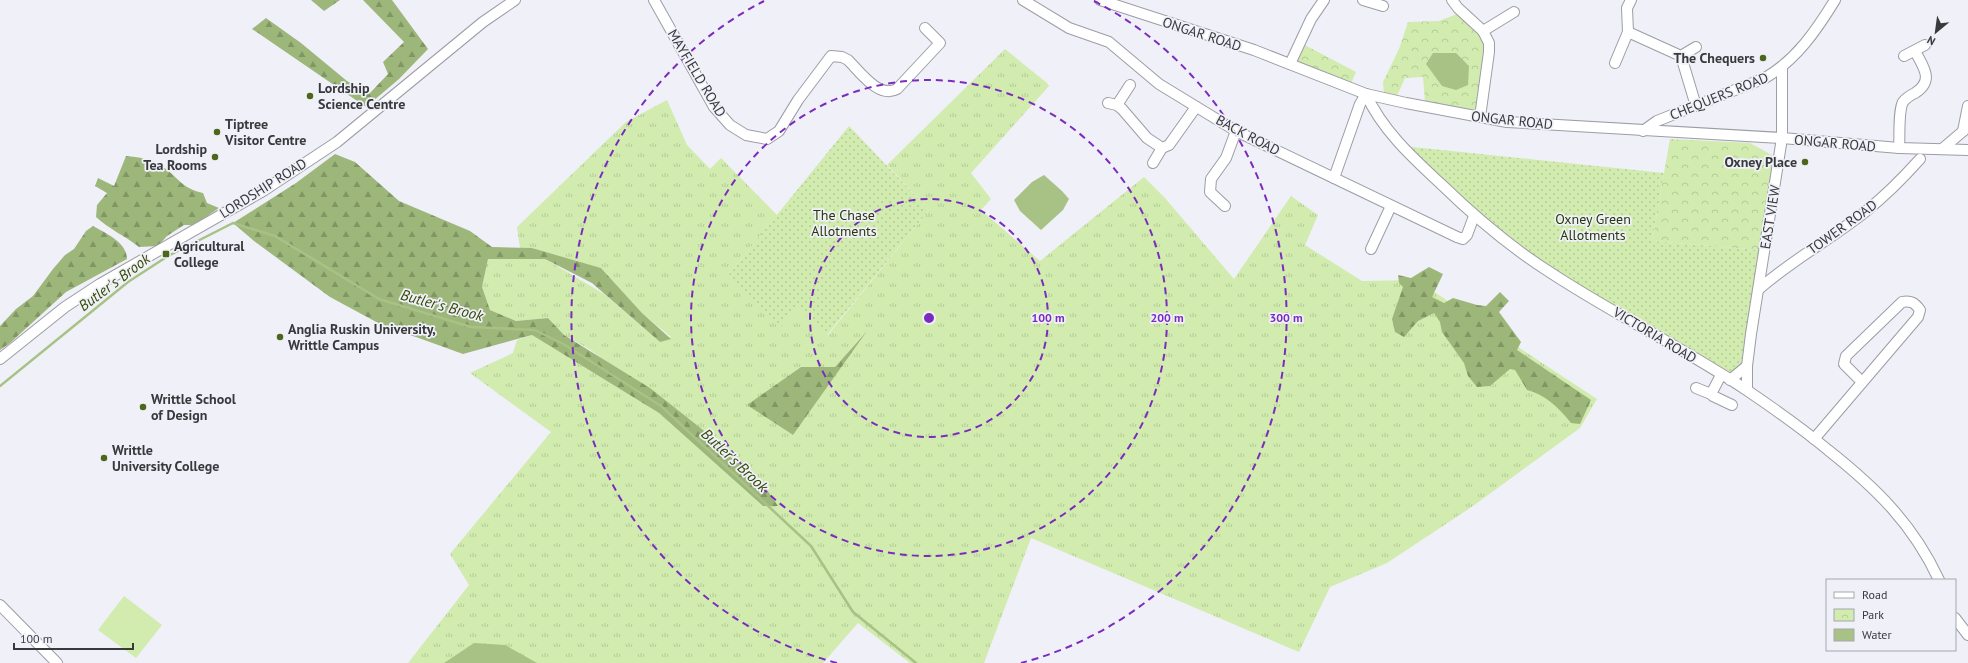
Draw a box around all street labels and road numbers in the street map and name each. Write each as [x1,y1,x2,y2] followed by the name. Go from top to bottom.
[1160,13,1244,55] street label: ONGAR ROAD
[664,26,730,120] street label: MAYFIELD ROAD
[1667,68,1771,124] street label: CHEQUERS ROAD
[1470,107,1554,133] street label: ONGAR ROAD
[1213,111,1283,159] street label: BACK ROAD
[1793,130,1877,156] street label: ONGAR ROAD
[216,154,310,222] street label: LORDSHIP ROAD
[1756,183,1784,250] street label: EAST VIEW
[1804,196,1880,258] street label: TOWER ROAD
[1609,302,1700,367] street label: VICTORIA ROAD

